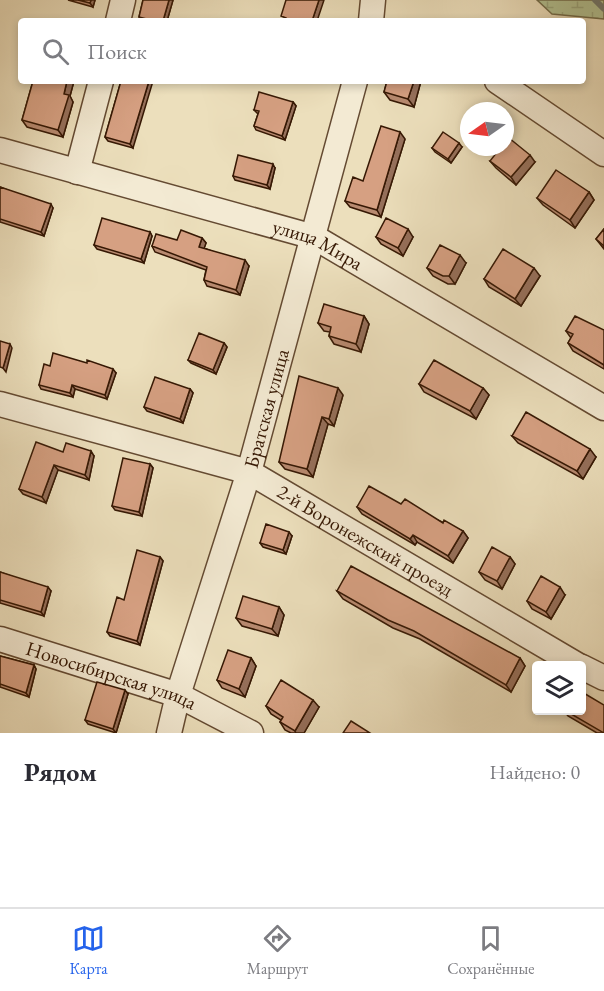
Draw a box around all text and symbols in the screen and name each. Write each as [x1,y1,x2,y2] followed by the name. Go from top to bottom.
[18,18,586,84] search box
[39,35,72,68] icon: search
[87,37,147,66] text: Поиск
[460,102,514,156] north arrow
[270,213,368,276] street label: улица Мира
[238,346,295,471] street label: Братская улица
[272,478,458,602] street label: 2-й Воронежский проезд
[23,635,201,716] street label: Новосибирская улица
[532,661,586,715] map controls
[532,661,586,715] button: layers
[24,755,97,789] text: Рядом
[489,759,580,785] text: Найдено: 0
[70,922,108,979] tab: Карта
[247,922,308,979] tab: Маршрут
[447,922,534,979] tab: Сохранённые

